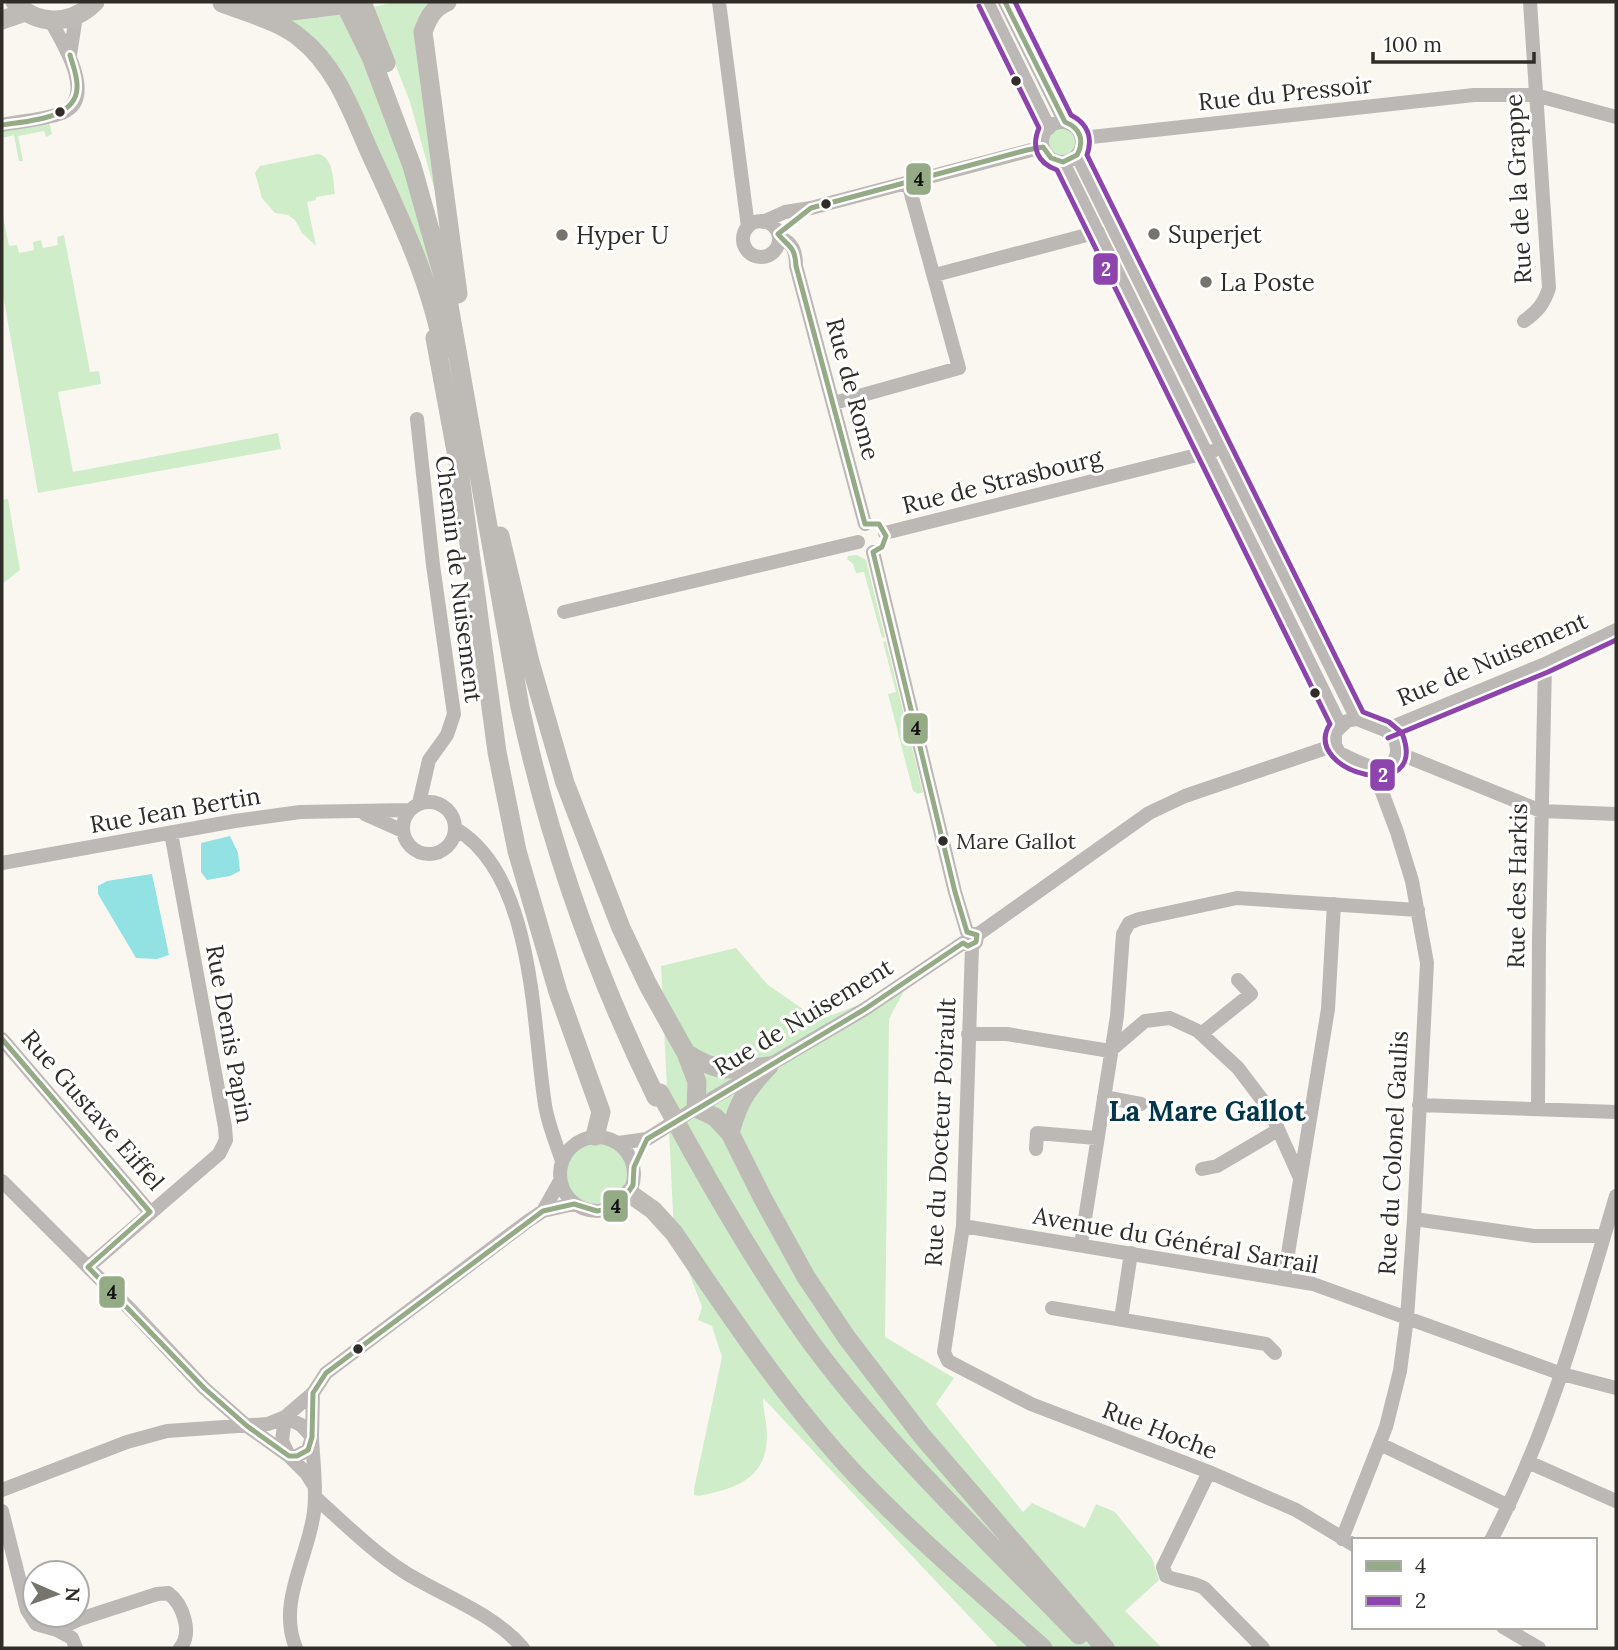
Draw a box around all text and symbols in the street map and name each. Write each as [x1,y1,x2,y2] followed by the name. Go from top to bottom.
[1373,21,1534,65] scale bar
[1384,31,1442,58] text: 100 m
[1196,68,1374,118] street label: Rue du Pressoir
[1009,74,1023,88] unlabelled marker
[1498,93,1538,285] street label: Rue de la Grappe
[53,105,67,119] unlabelled marker
[905,162,932,196] line badge: 4
[914,167,924,191] text: 4
[819,197,833,211] unlabelled marker
[1168,219,1263,250] place label: Superjet
[576,220,669,251] place label: Hyper U
[1146,226,1162,242] marker: Superjet
[554,227,570,243] marker: Hyper U
[1092,252,1119,286] line badge: 2
[1101,257,1111,281] text: 2
[1220,267,1315,298] place label: La Poste
[1198,274,1214,290] marker: La Poste
[819,315,887,463] street label: Rue de Rome
[899,441,1106,521] street label: Rue de Strasbourg
[428,454,490,705] street label: Chemin de Nuisement
[1392,605,1593,713] street label: Rue de Nuisement
[1308,686,1322,700] unlabelled marker
[902,712,929,745] line badge: 4
[911,716,921,740] text: 4
[1369,758,1396,792] line badge: 2
[1378,763,1388,787] text: 2
[87,780,263,840] street label: Rue Jean Bertin
[1500,803,1534,969] street label: Rue des Harkis
[956,827,1077,855] place label: Mare Gallot
[936,834,950,848] marker: Mare Gallot
[199,942,261,1126] street label: Rue Denis Papin
[708,951,899,1083] street label: Rue de Nuisement
[917,996,963,1267] street label: Rue du Docteur Poirault
[15,1023,171,1197] street label: Rue Gustave Eiffel
[1371,1030,1415,1276] street label: Rue du Colonel Gaulis
[1109,1093,1306,1129] district label: La Mare Gallot
[602,1189,629,1223] line badge: 4
[611,1194,621,1218] text: 4
[1030,1199,1321,1280] street label: Avenue du Général Sarrail
[98,1275,126,1309] line badge: 4
[107,1280,117,1304] text: 4
[351,1342,365,1356] unlabelled marker
[1098,1394,1222,1466] street label: Rue Hoche
[1352,1538,1597,1629] legend
[1415,1552,1426,1579] text: 4
[21,1559,91,1629] north arrow
[61,1587,85,1603] text: N
[1415,1587,1426,1614] text: 2

